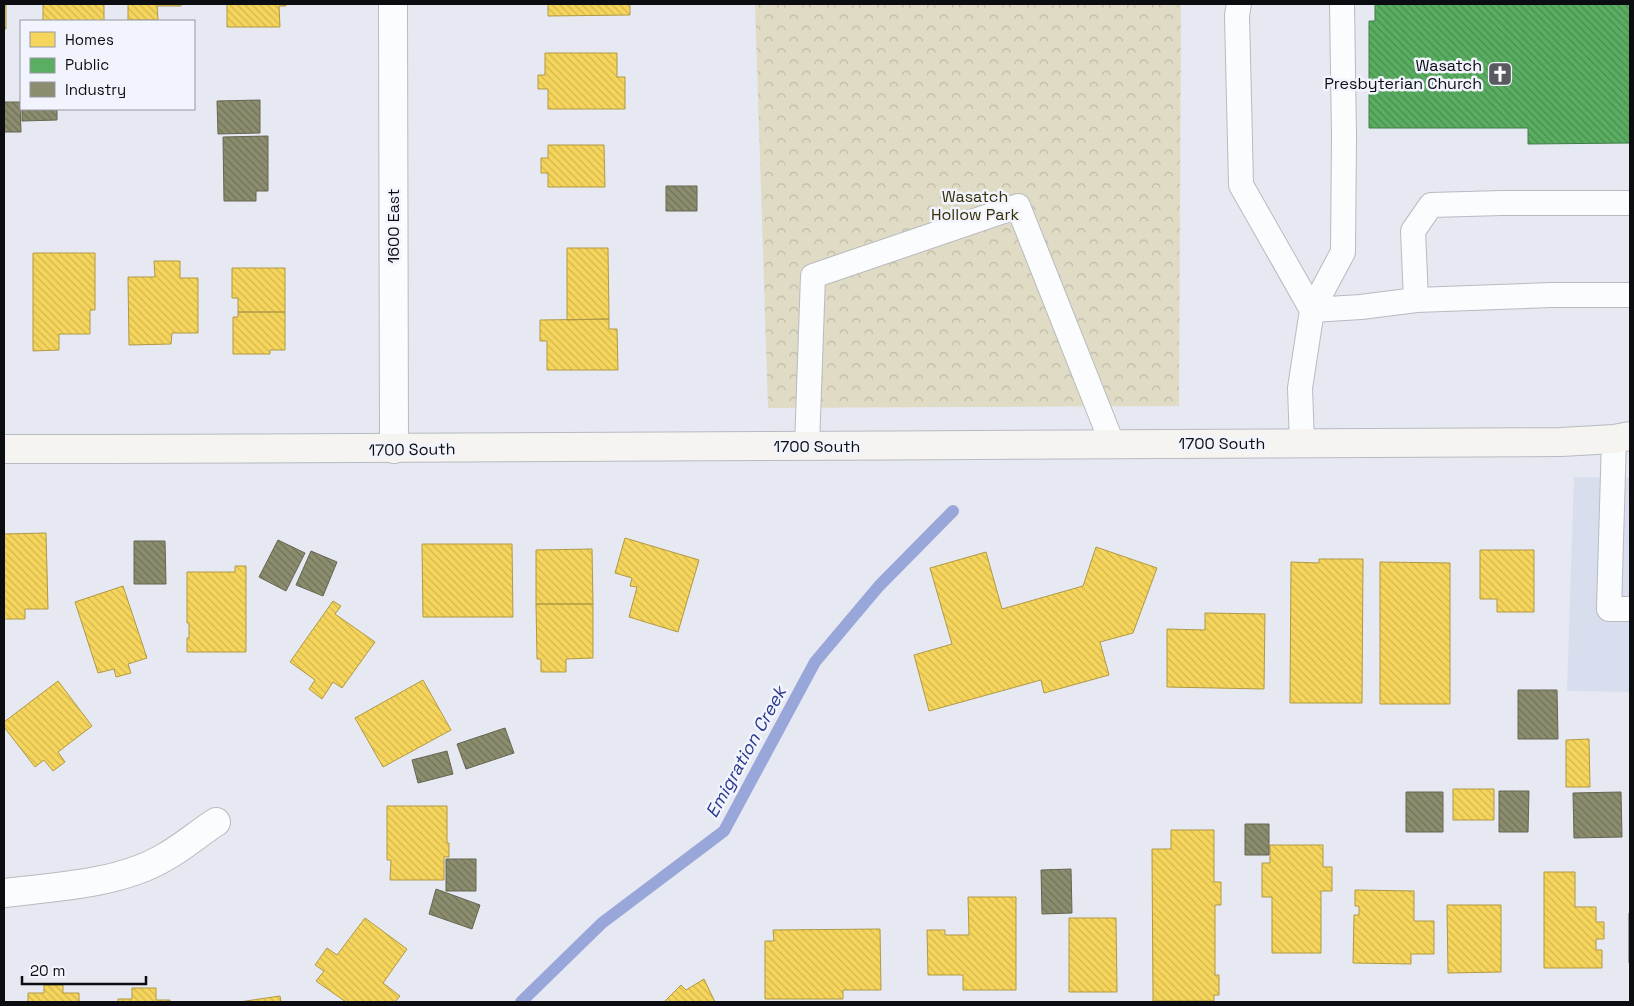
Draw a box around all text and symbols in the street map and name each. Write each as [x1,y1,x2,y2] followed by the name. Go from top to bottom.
[20,20,195,110] legend
[65,30,114,49] text: Homes
[65,55,109,74] text: Public
[1324,55,1482,94] place label: Wasatch Presbyterian Church
[1487,61,1513,87] church icon: Wasatch Presbyterian Church
[65,80,126,99] text: Industry
[931,186,1019,225] park label: Wasatch Hollow Park
[383,189,404,263] street label: 1600 East
[1179,433,1265,454] street label: 1700 South
[774,436,860,457] street label: 1700 South
[368,438,456,461] street label: 1700 South
[700,680,792,821] water label: Emigration Creek
[22,954,146,986] scale bar
[30,961,65,980] text: 20 m

